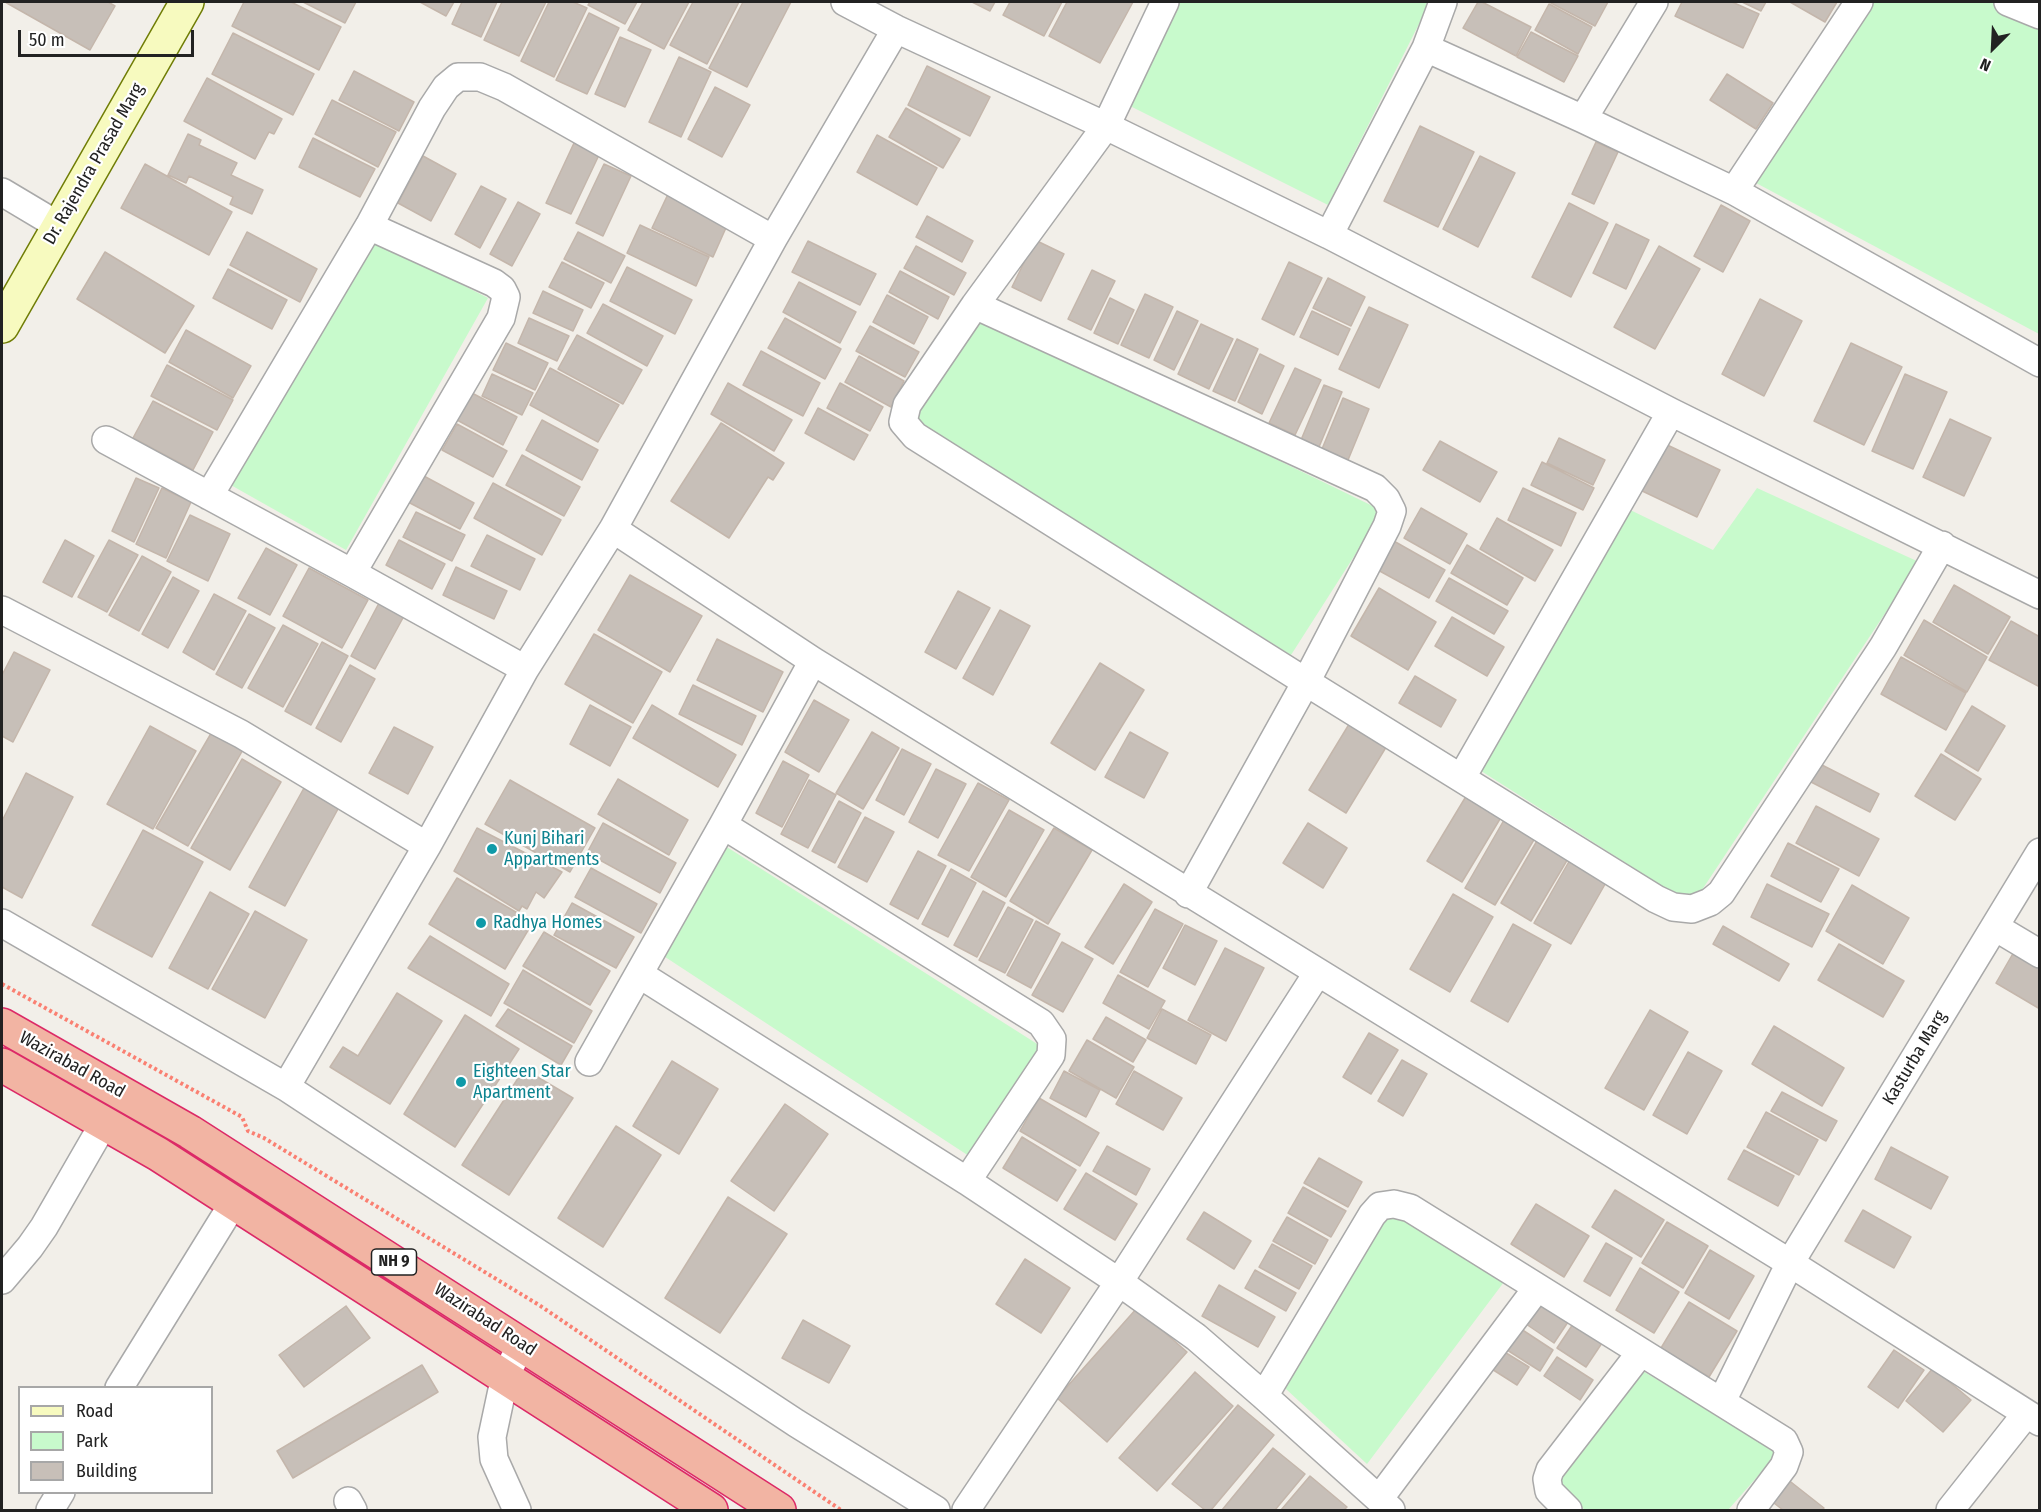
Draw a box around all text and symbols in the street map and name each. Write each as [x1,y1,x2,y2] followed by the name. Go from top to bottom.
[21,18,196,56] scale bar
[1963,18,2023,78] north arrow
[29,29,65,51] text: 50 m
[1977,54,1994,76] text: N
[39,79,149,249] street label: Dr. Rajendra Prasad Marg
[504,828,599,870] place label: Kunj Bihari Appartments
[485,842,499,856] marker: Kunj Bihari Appartments
[493,912,602,934] place label: Radhya Homes
[474,916,488,930] marker: Radhya Homes
[1878,1007,1952,1109] street label: Kasturba Marg
[15,1027,129,1103] street label: Wazirabad Road
[473,1061,571,1104] place label: Eighteen Star Apartment
[454,1075,468,1089] marker: Eighteen Star Apartment
[372,1249,416,1275] road number: NH 9
[430,1279,540,1361] street label: Wazirabad Road
[18,1386,213,1494] legend
[76,1400,113,1422] text: Road
[76,1430,108,1452] text: Park
[76,1460,137,1482] text: Building

